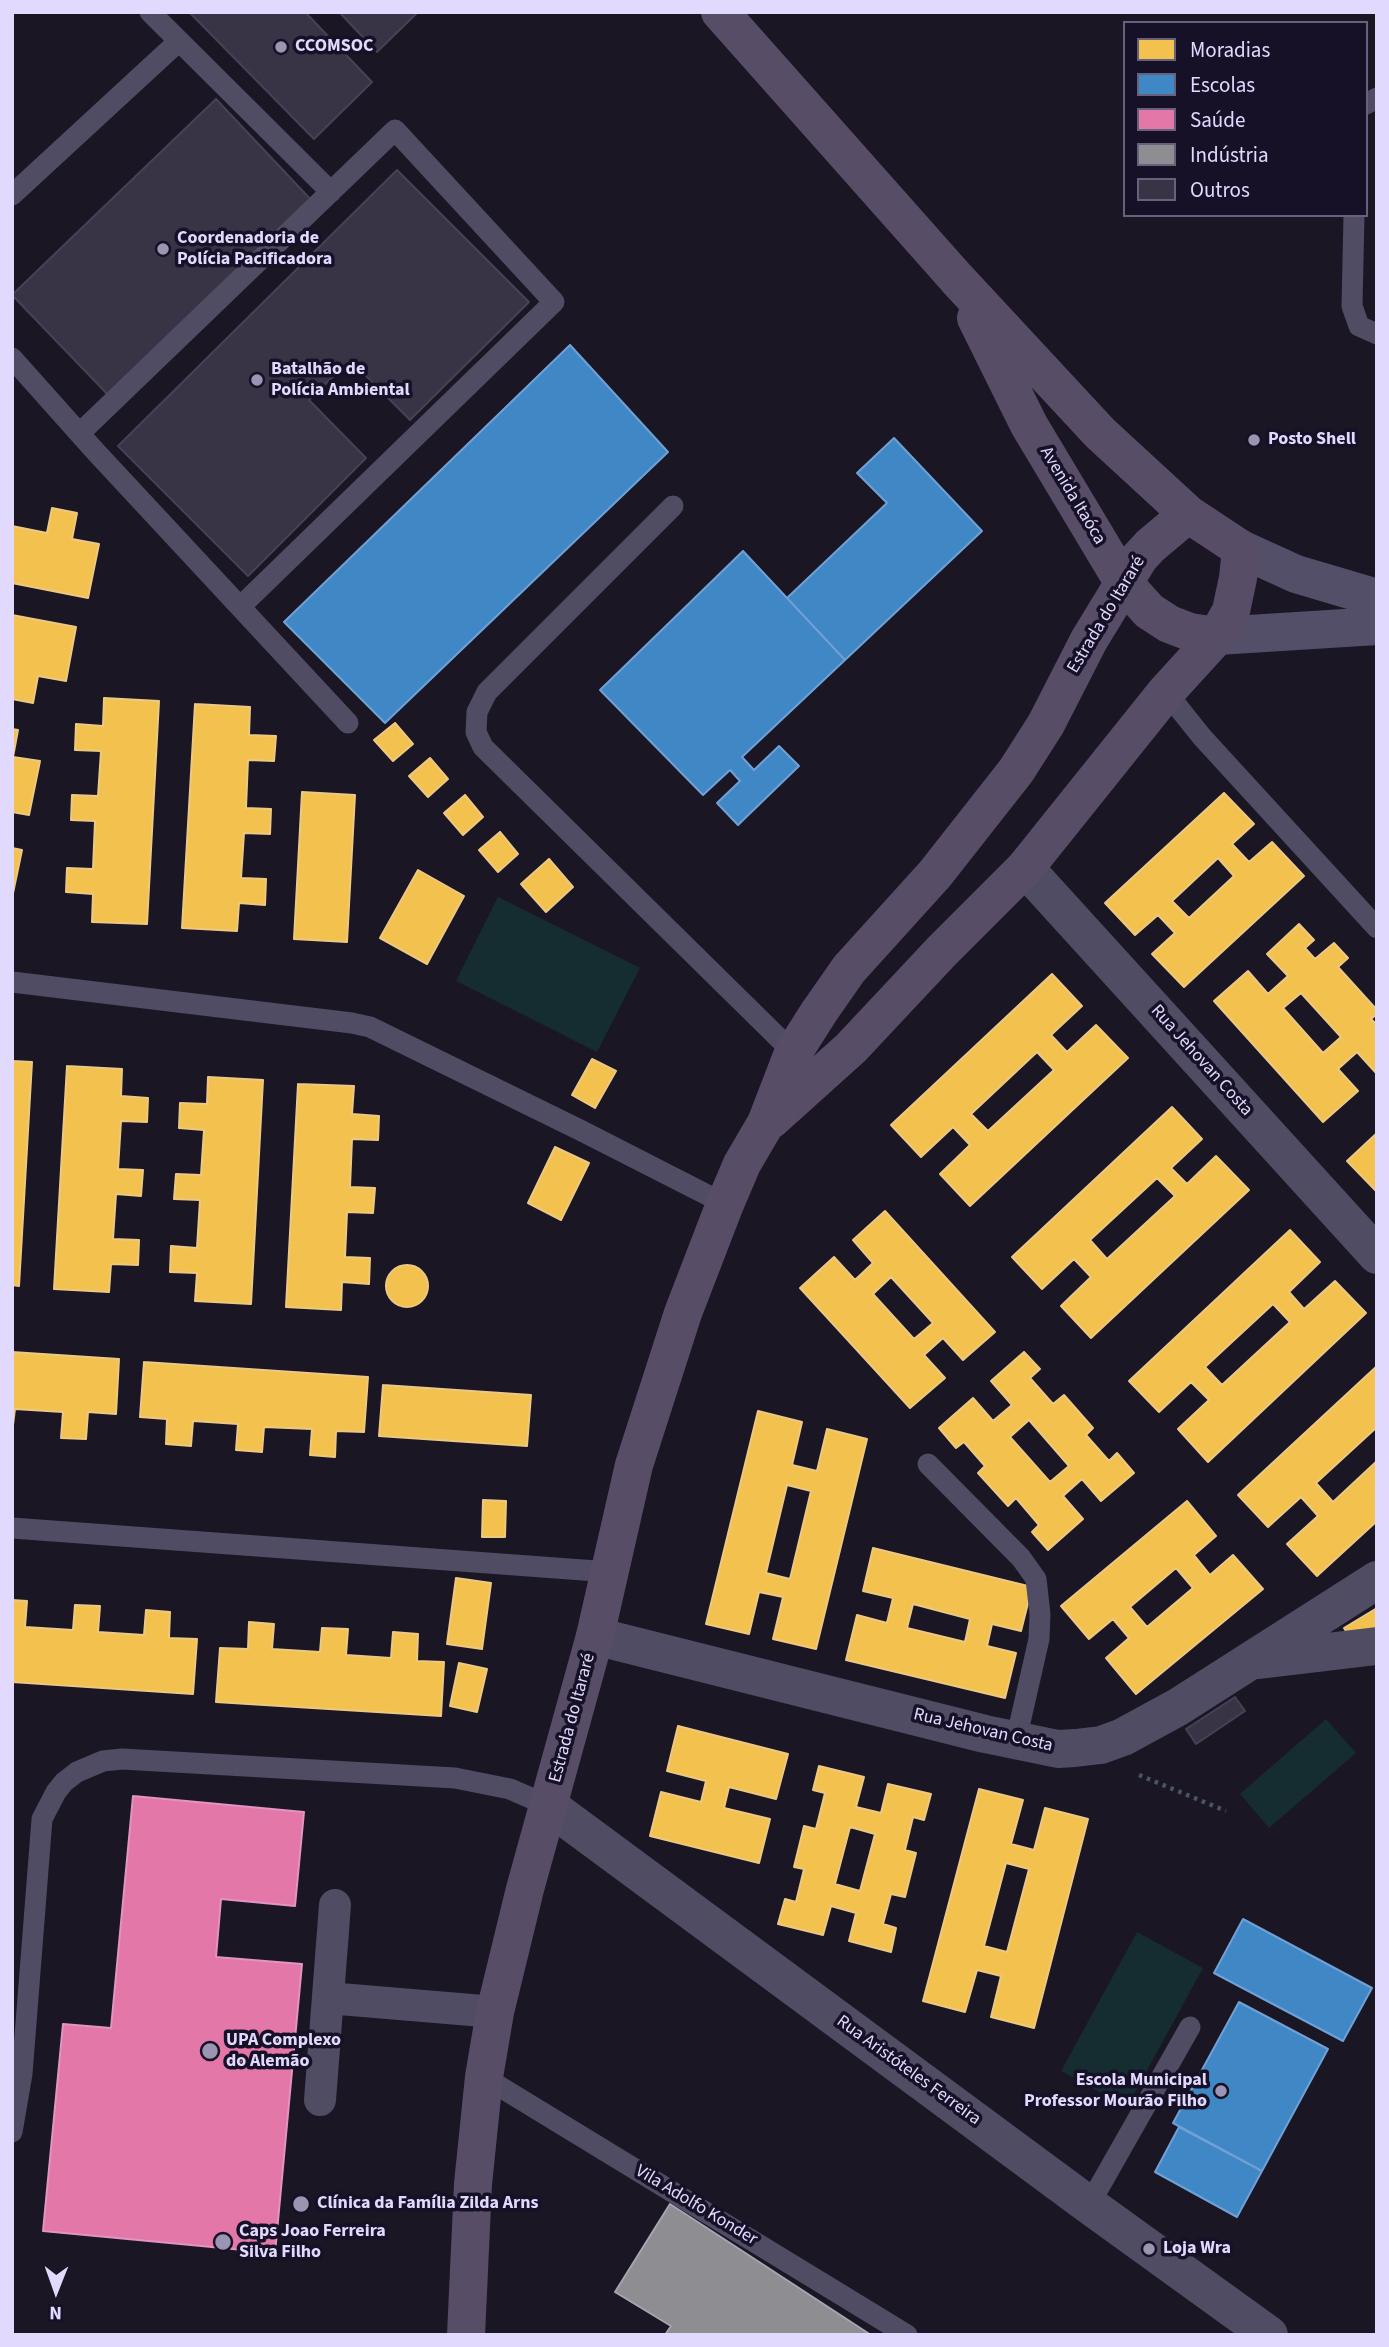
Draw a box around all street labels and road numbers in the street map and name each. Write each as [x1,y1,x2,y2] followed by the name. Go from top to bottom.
[1034,443,1110,549] street label: Avenida Itaóca
[1063,552,1151,678] street label: Estrada do Itararé
[1145,1001,1257,1121] street label: Rua Jehovan Costa
[545,1651,601,1785] street label: Estrada do Itararé
[911,1704,1055,1758] street label: Rua Jehovan Costa
[832,2011,984,2131] street label: Rua Aristóteles Ferreira
[631,2161,761,2251] street label: Vila Adolfo Konder

